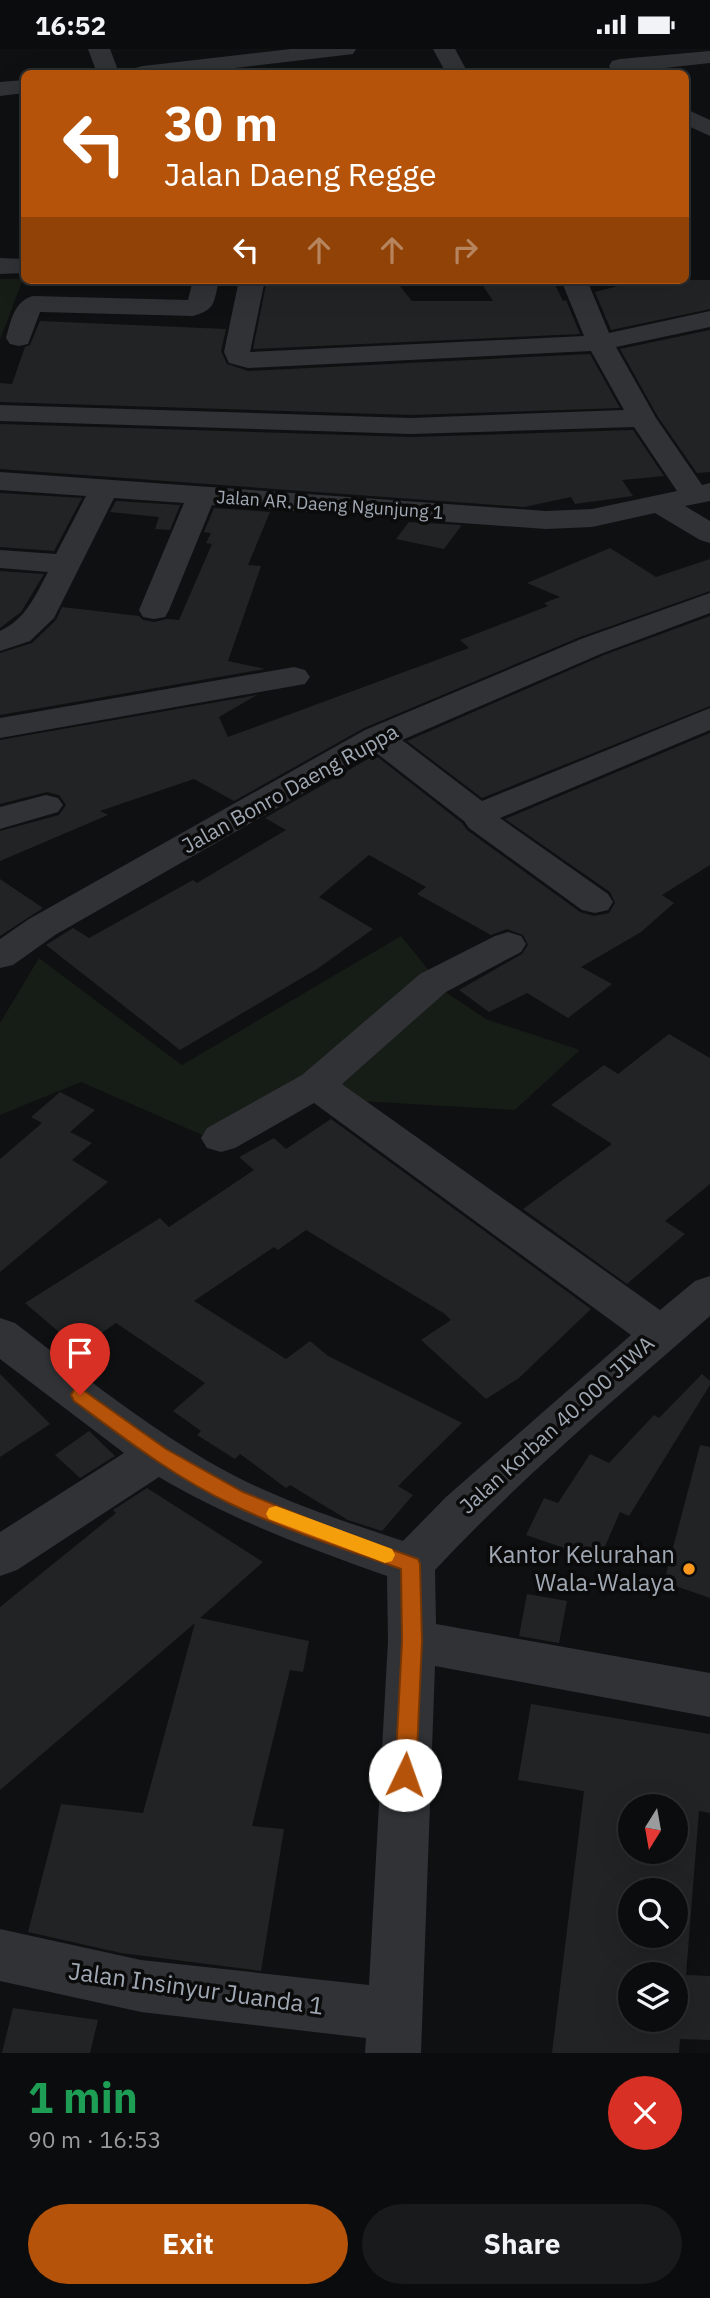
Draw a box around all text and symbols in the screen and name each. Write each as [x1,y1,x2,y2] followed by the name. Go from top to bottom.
[35,8,106,42] text: 16:52
[164,91,278,154] text: 30 m
[49,98,140,189] icon: left
[164,153,436,195] text: Jalan Daeng Regge
[227,231,265,269] icon: left
[300,231,338,269] icon: ahead
[373,231,411,269] icon: ahead
[446,231,484,269] icon: right
[216,485,444,524] street label: Jalan AR. Daeng Ngunjung 1
[176,717,403,859] street label: Jalan Bonro Daeng Ruppa
[50,1323,110,1395] pin
[453,1329,660,1519] street label: Jalan Korban 40.000 JIWA
[61,1334,99,1372] icon: arrive
[488,1538,675,1598] place label: Kantor Kelurahan Wala-Walaya
[681,1561,697,1577] marker: Kantor Kelurahan Wala-Walaya
[368,1738,442,1812] position arrow
[618,1794,688,1864] north arrow
[618,1794,688,2032] map controls
[618,1878,688,1948] button: search
[67,1954,326,2022] street label: Jalan Insinyur Juanda 1
[618,1962,688,2032] button: layers
[28,2070,138,2125] text: 1 min
[608,2076,682,2150] button: close
[28,2124,161,2154] text: 90 m · 16:53
[28,2204,348,2284] button: Exit
[362,2204,682,2284] button: Share

